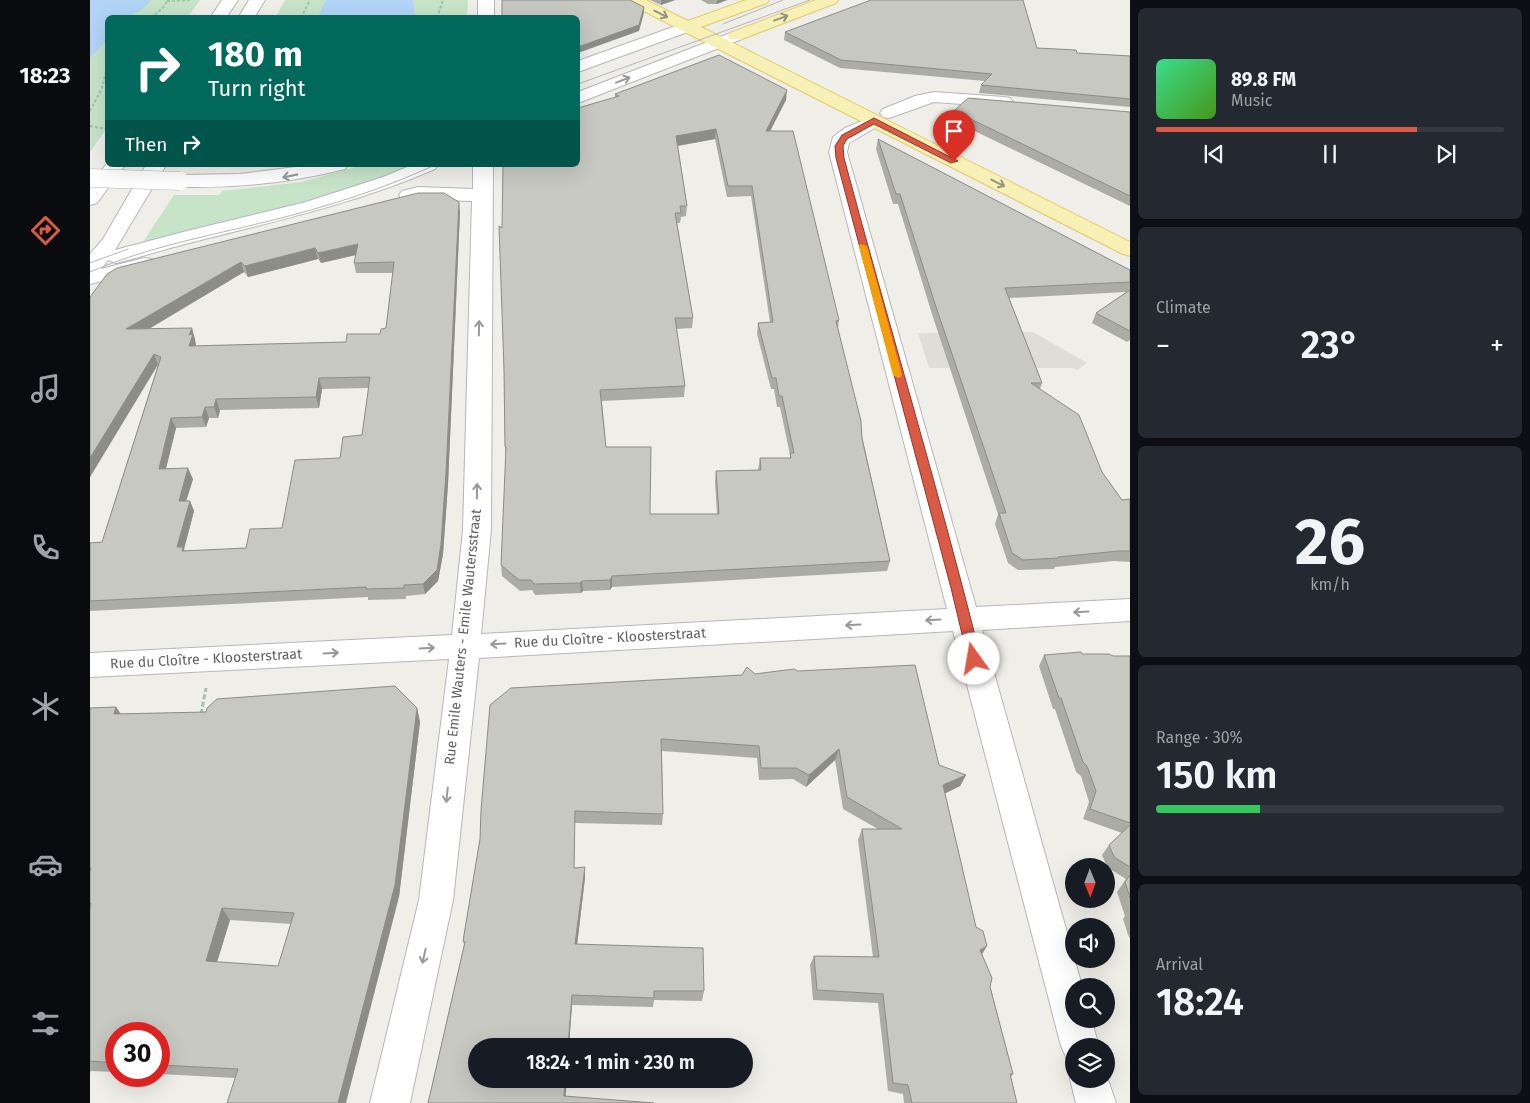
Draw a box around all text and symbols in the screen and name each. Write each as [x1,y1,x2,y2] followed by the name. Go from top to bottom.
[653,9,668,19] one-way arrow
[773,13,788,22] one-way arrow
[208,33,303,75] text: 180 m
[125,35,190,100] icon: right
[20,62,70,89] text: 18:23
[1231,68,1296,91] text: 89.8 FM
[208,75,305,102] text: Turn right
[615,75,630,85] one-way arrow
[1231,91,1272,110] text: Music
[933,110,975,161] pin
[940,117,968,145] icon: arrive
[177,130,205,158] icon: right
[125,133,167,156] text: Then
[1200,140,1228,168] icon: previous
[1316,140,1344,168] icon: pause
[1432,140,1460,168] icon: next
[282,171,298,181] one-way arrow
[990,178,1005,188] one-way arrow
[28,213,63,248] icon: directions
[1156,298,1211,317] text: Climate
[475,320,484,336] one-way arrow
[1301,322,1359,368] text: 23°
[1156,329,1170,362] text: −
[1490,329,1504,362] text: +
[28,371,63,406] icon: music
[472,483,482,499] one-way arrow
[1295,503,1365,581] text: 26
[441,507,485,766] street label: Rue Emile Wauters - Emile Wautersstraat
[28,530,63,565] icon: phone
[1310,575,1350,594] text: km/h
[1074,608,1090,617] one-way arrow
[926,615,942,624] one-way arrow
[846,620,862,629] one-way arrow
[514,624,707,652] street label: Rue du Cloître - Kloosterstraat
[947,632,999,684] position arrow
[490,640,506,649] one-way arrow
[419,644,435,653] one-way arrow
[110,645,303,673] street label: Rue du Cloître - Kloosterstraat
[323,649,339,658] one-way arrow
[28,689,63,724] icon: climate
[1156,728,1243,747] text: Range · 30%
[1156,752,1277,798] text: 150 km
[442,787,452,803] one-way arrow
[28,847,63,882] icon: car
[1065,858,1115,908] north arrow
[1065,858,1115,1088] map controls
[1065,918,1115,968] button: sound
[419,947,428,963] one-way arrow
[1156,955,1203,974] text: Arrival
[1065,978,1115,1028] button: search
[1156,979,1244,1025] text: 18:24
[28,1006,63,1041] icon: filters
[105,1022,170,1087] speed limit sign: 30
[1065,1038,1115,1088] button: layers
[526,1051,695,1074] text: 18:24 · 1 min · 230 m

